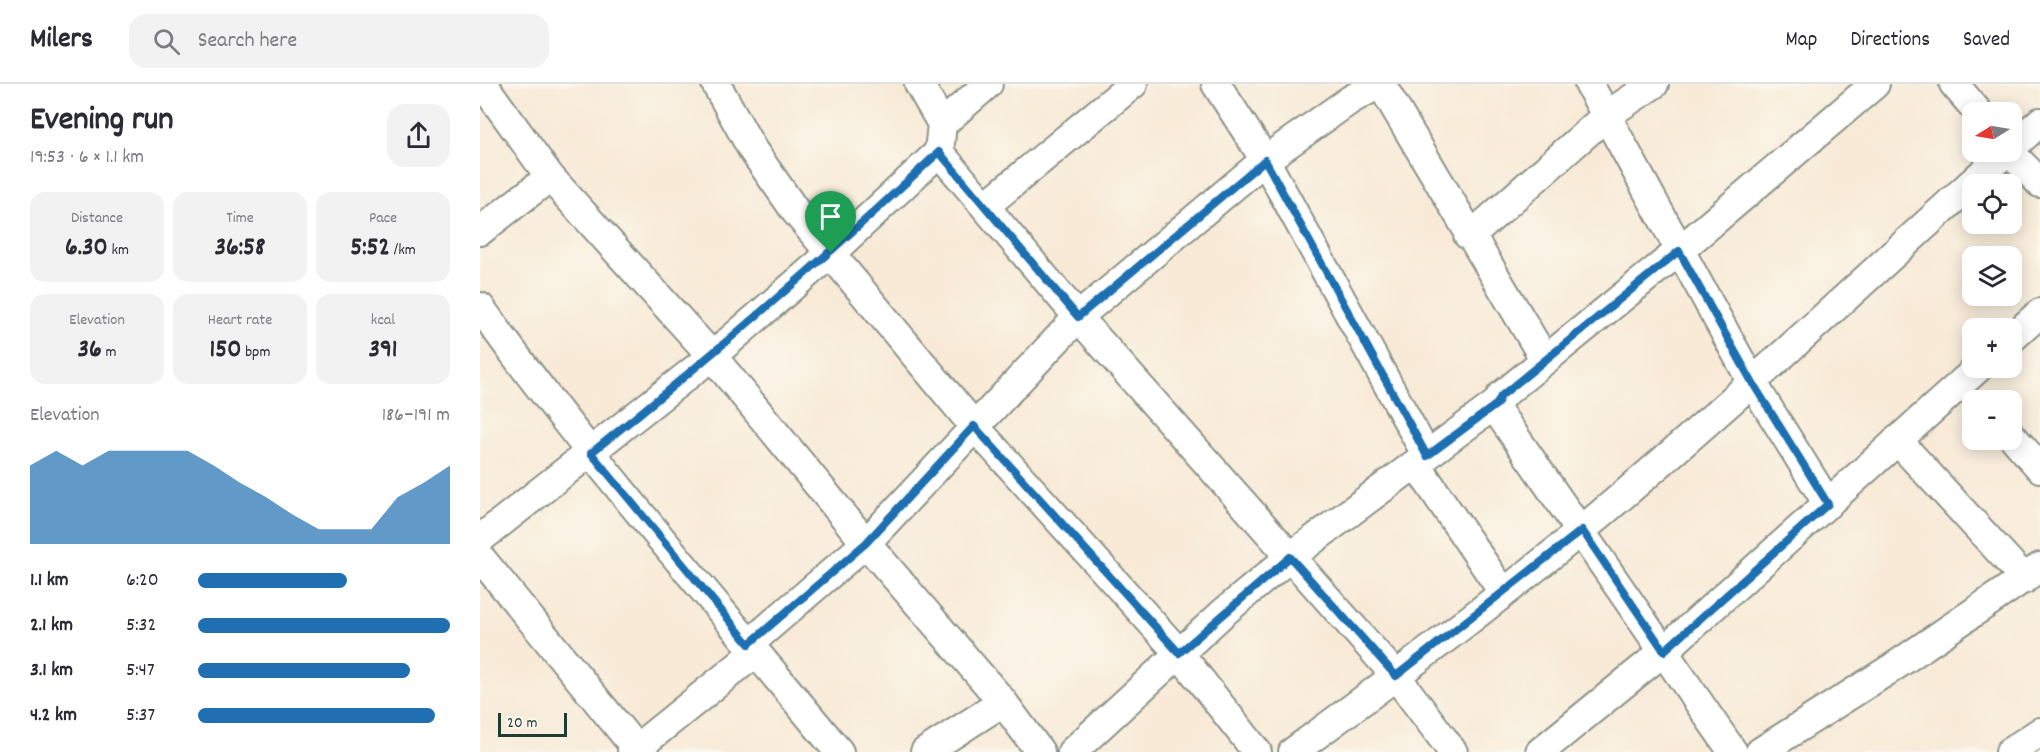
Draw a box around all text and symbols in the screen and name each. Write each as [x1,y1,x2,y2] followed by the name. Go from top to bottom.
[129,14,549,68] search box
[30,21,93,61] text: Milers
[150,25,183,58] icon: search
[198,26,297,57] text: Search here
[1786,26,1817,56] text: Map
[1850,26,1930,56] text: Directions
[1963,26,2010,56] text: Saved
[30,98,174,145] text: Evening run
[1962,102,2022,162] north arrow
[1962,102,2022,450] map controls
[387,104,450,167] button: share
[30,144,144,172] text: 19:53 · 6 × 1.1 km
[1962,174,2022,234] button: locate
[805,191,856,253] pin
[814,200,847,233] icon: arrive
[71,207,123,230] text: Distance
[226,207,254,230] text: Time
[369,207,397,230] text: Pace
[65,230,108,267] text: 6.30
[214,230,266,267] text: 36:58
[350,230,390,267] text: 5:52
[108,239,129,262] text: km
[390,239,416,262] text: /km
[1962,246,2022,306] button: layers
[69,309,125,332] text: Elevation
[208,309,272,332] text: Heart rate
[371,309,395,332] text: kcal
[1962,318,2022,378] button: +
[78,332,102,369] text: 36
[210,332,241,369] text: 150
[368,332,398,369] text: 391
[102,341,116,364] text: m
[241,341,270,364] text: bpm
[1962,390,2022,450] button: −
[30,402,100,430] text: Elevation
[382,402,450,430] text: 186–191 m
[30,567,69,595] text: 1.1 km
[126,567,159,595] text: 6:20
[30,612,73,640] text: 2.1 km
[126,612,156,640] text: 5:32
[30,657,73,685] text: 3.1 km
[126,657,155,685] text: 5:47
[30,702,77,730] text: 4.2 km
[126,702,155,730] text: 5:37
[498,710,567,738] scale bar
[507,712,537,735] text: 20 m

